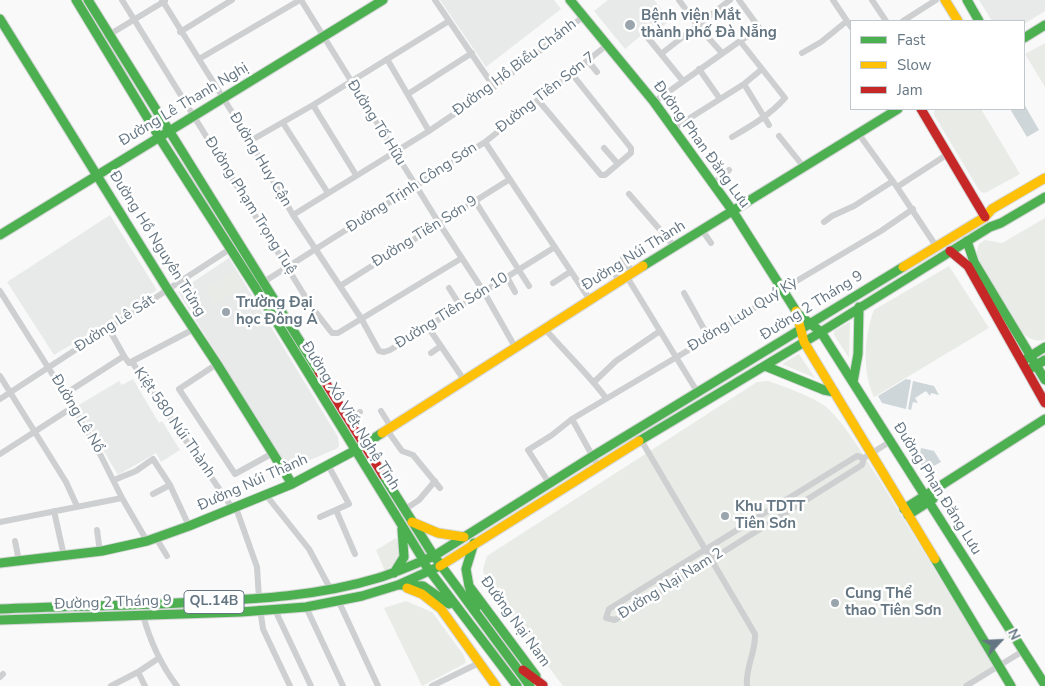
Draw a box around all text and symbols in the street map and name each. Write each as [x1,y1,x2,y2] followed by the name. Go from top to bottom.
[641,7,777,42] place label: Bệnh viện Mắt thành phố Đà Nẵng
[450,16,580,120] street label: Đường Hồ Biểu Chánh
[623,18,637,32] marker: Bệnh viện Mắt thành phố Đà Nẵng
[850,20,1025,110] legend
[897,30,925,50] text: Fast
[493,49,599,137] street label: Đường Tiên Sơn 7
[897,55,931,75] text: Slow
[116,59,252,151] street label: Đường Lê Thanh Nghị
[343,77,409,169] street label: Đường Tố Hữu
[649,78,753,212] street label: Đường Phan Đăng Lưu
[897,80,923,100] text: Jam
[225,110,295,210] street label: Đường Huy Cận
[200,134,300,278] street label: Đường Phạm Trọng Tuệ
[343,139,481,237] street label: Đường Trịnh Công Sơn
[105,168,209,320] street label: Đường Hồ Nguyên Trừng
[369,192,481,272] street label: Đường Tiên Sơn 9
[579,217,689,295] street label: Đường Núi Thành
[757,267,867,345] street label: Đường 2 Tháng 9
[392,269,512,353] street label: Đường Tiên Sơn 10
[685,274,801,356] street label: Đường Lưu Quý Kỳ
[72,292,158,356] street label: Đường Lê Sát
[236,294,318,329] place label: Trường Đại học Đông Á
[220,306,232,318] marker: Trường Đại học Đông Á
[297,338,403,494] street label: Đường Xô Viết Nghệ Tĩnh
[129,365,219,481] street label: Kiệt 580 Núi Thành
[47,371,107,457] street label: Đường Lê Nổ
[889,420,985,558] street label: Đường Phan Đăng Lưu
[195,451,311,515] street label: Đường Núi Thành
[735,498,805,533] place label: Khu TDTT Tiên Sơn
[719,510,731,522] marker: Khu TDTT Tiên Sơn
[615,545,727,623] street label: Đường Nại Nam 2
[476,573,554,671] street label: Đường Nại Nam
[845,585,941,620] place label: Cung Thể thao Tiên Sơn
[184,590,244,614] road number: QL.14B
[54,592,172,614] street label: Đường 2 Tháng 9
[829,597,841,609] marker: Cung Thể thao Tiên Sơn
[975,616,1025,666] north arrow
[1003,626,1025,643] text: N

